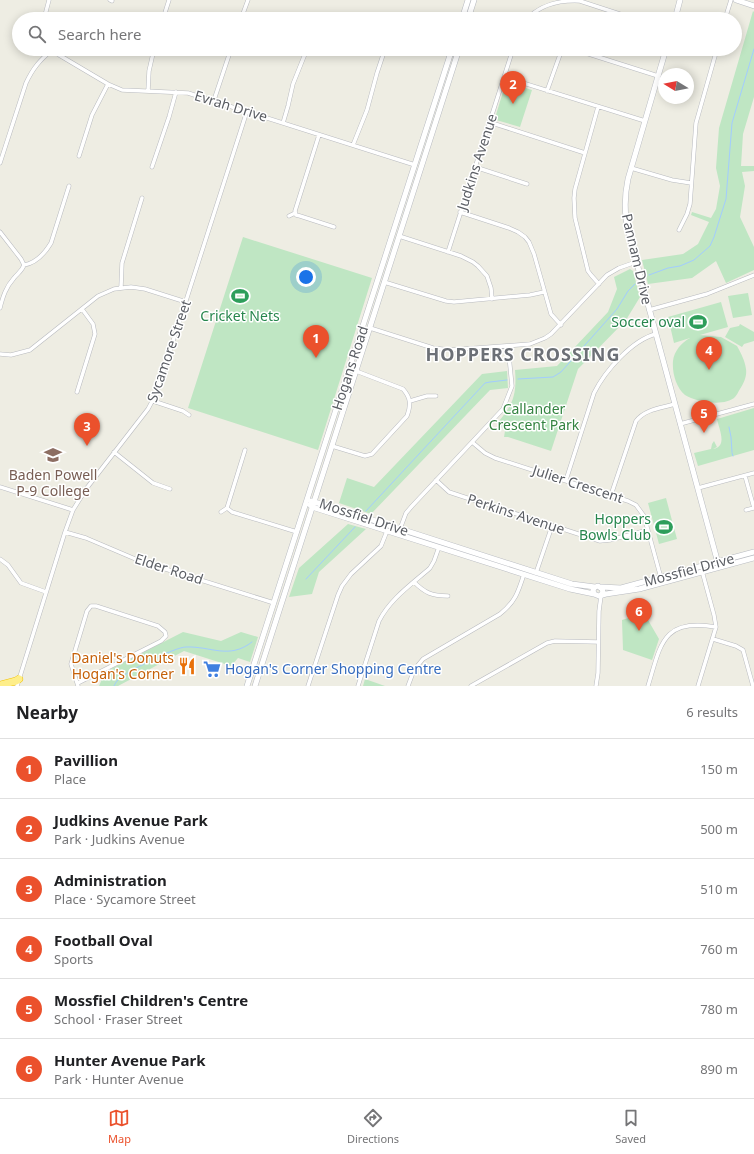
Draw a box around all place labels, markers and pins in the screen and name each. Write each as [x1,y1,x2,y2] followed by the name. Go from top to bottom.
[500,71,526,104] pin: 2
[230,286,250,306] sports icon: Cricket Nets
[200,306,280,325] place label: Cricket Nets
[611,312,685,331] place label: Soccer oval
[688,312,708,332] sports icon: Soccer oval
[303,325,329,358] pin: 1
[696,337,722,370] pin: 4
[691,400,717,433] pin: 5
[74,413,100,446] pin: 3
[43,445,63,465] school or university icon: Baden Powell P-9 College
[9,465,97,500] place label: Baden Powell P-9 College
[579,509,651,544] place label: Hoppers Bowls Club
[654,517,674,537] sports icon: Hoppers Bowls Club
[626,598,652,631] pin: 6
[71,648,174,683] place label: Daniel's Donuts Hogan's Corner
[177,656,197,676] restaurant icon: Daniel's Donuts Hogan's Corner
[202,659,222,679] supermarket icon: Hogan's Corner Shopping Centre
[225,659,441,678] place label: Hogan's Corner Shopping Centre

